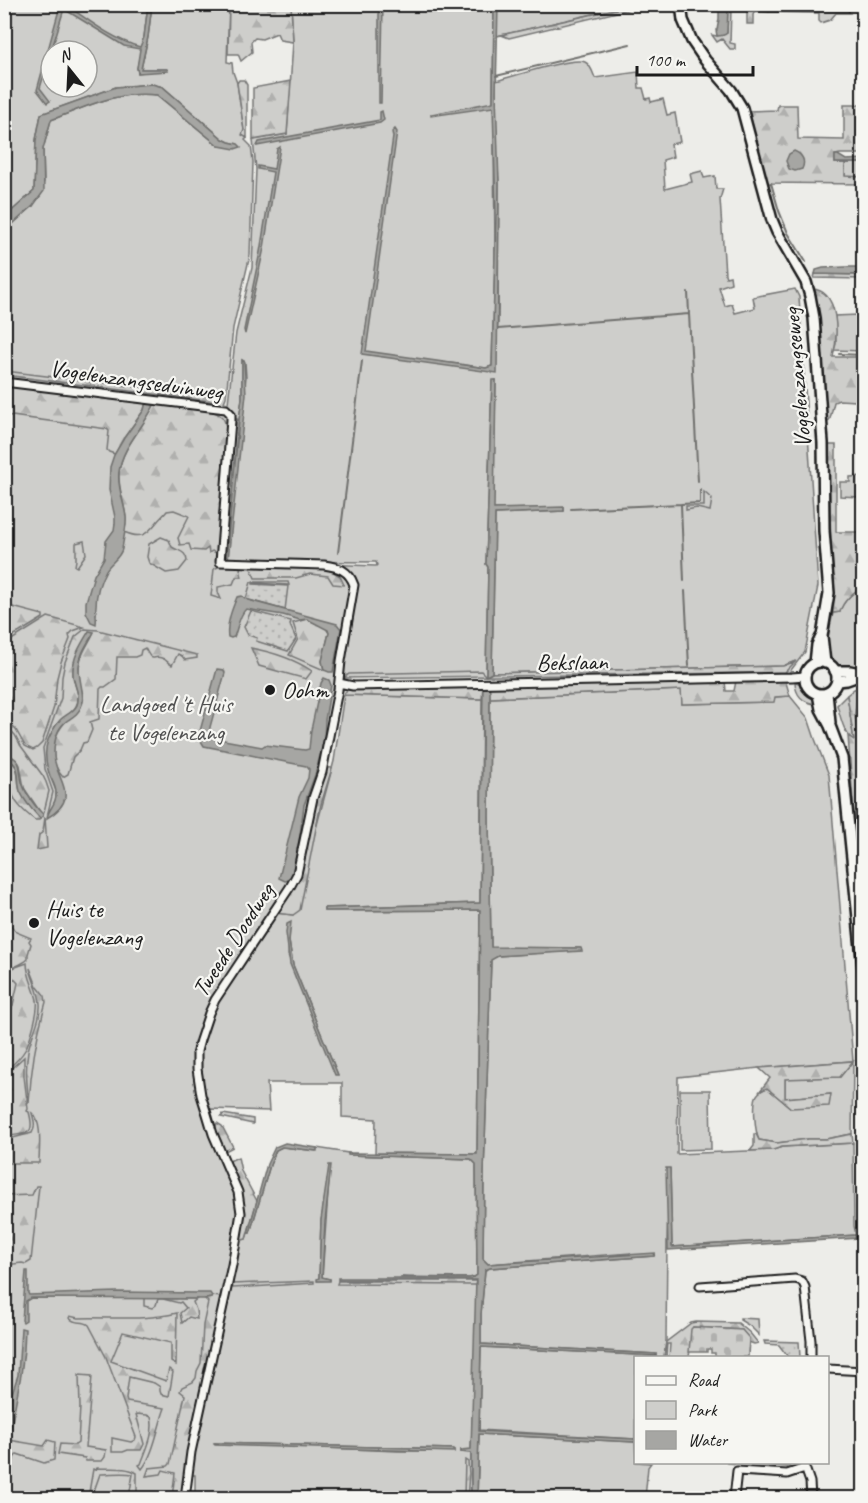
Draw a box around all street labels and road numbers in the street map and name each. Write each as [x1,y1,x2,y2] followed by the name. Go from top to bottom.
[776,305,818,449] street label: Vogelenzangseweg
[48,353,227,407] street label: Vogelenzangseduinweg
[536,646,609,678] street label: Bekslaan
[185,876,282,1002] street label: Tweede Doodweg

